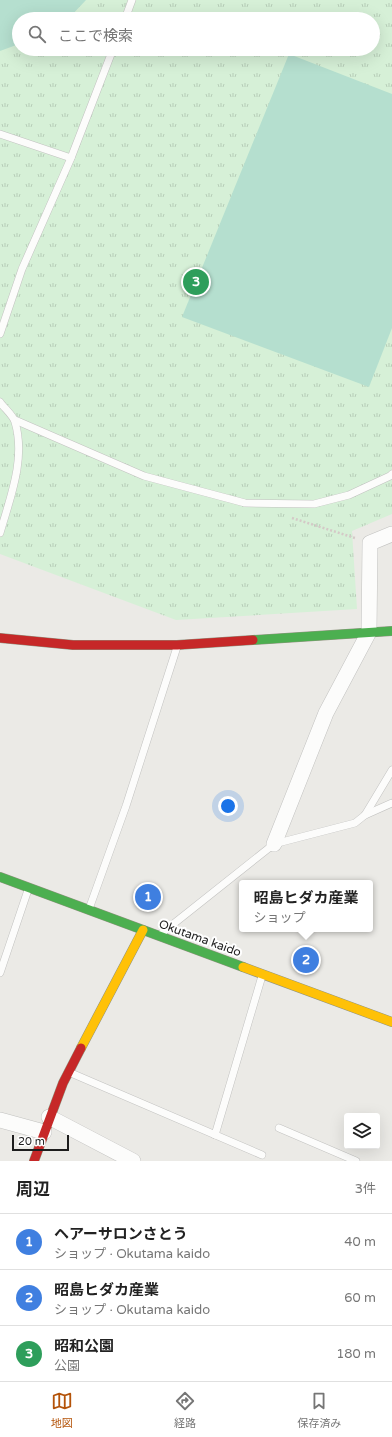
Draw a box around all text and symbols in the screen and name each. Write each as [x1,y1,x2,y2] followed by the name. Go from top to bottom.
[12,12,380,56] search box
[26,23,48,45] icon: search
[58,27,133,45] text: ここで検索
[183,267,209,297] pin: 3
[218,796,238,816] your location
[239,880,373,932] popup
[135,882,161,912] pin: 1
[253,889,359,907] text: 昭島ヒダカ産業
[253,910,306,926] text: ショップ
[157,917,243,959] street label: Okutama kaido
[293,945,319,975] pin: 2
[344,1113,380,1149] map controls
[344,1113,380,1149] button: layers
[12,1133,69,1152] scale bar
[18,1135,45,1148] text: 20 m
[16,1179,50,1200] text: 周辺
[355,1181,376,1197] text: 3件
[54,1225,188,1243] text: ヘアーサロンさとう
[25,1234,33,1250] text: 1
[344,1234,376,1250] text: 40 m
[54,1246,210,1262] text: ショップ · Okutama kaido
[54,1281,159,1299] text: 昭島ヒダカ産業
[25,1290,33,1306] text: 2
[344,1290,376,1306] text: 60 m
[54,1302,210,1318] text: ショップ · Okutama kaido
[54,1337,114,1355] text: 昭和公園
[25,1346,33,1362] text: 3
[336,1346,376,1362] text: 180 m
[54,1358,80,1374] text: 公園
[51,1390,73,1430] tab: 地図
[174,1390,196,1430] tab: 経路
[297,1390,341,1430] tab: 保存済み

